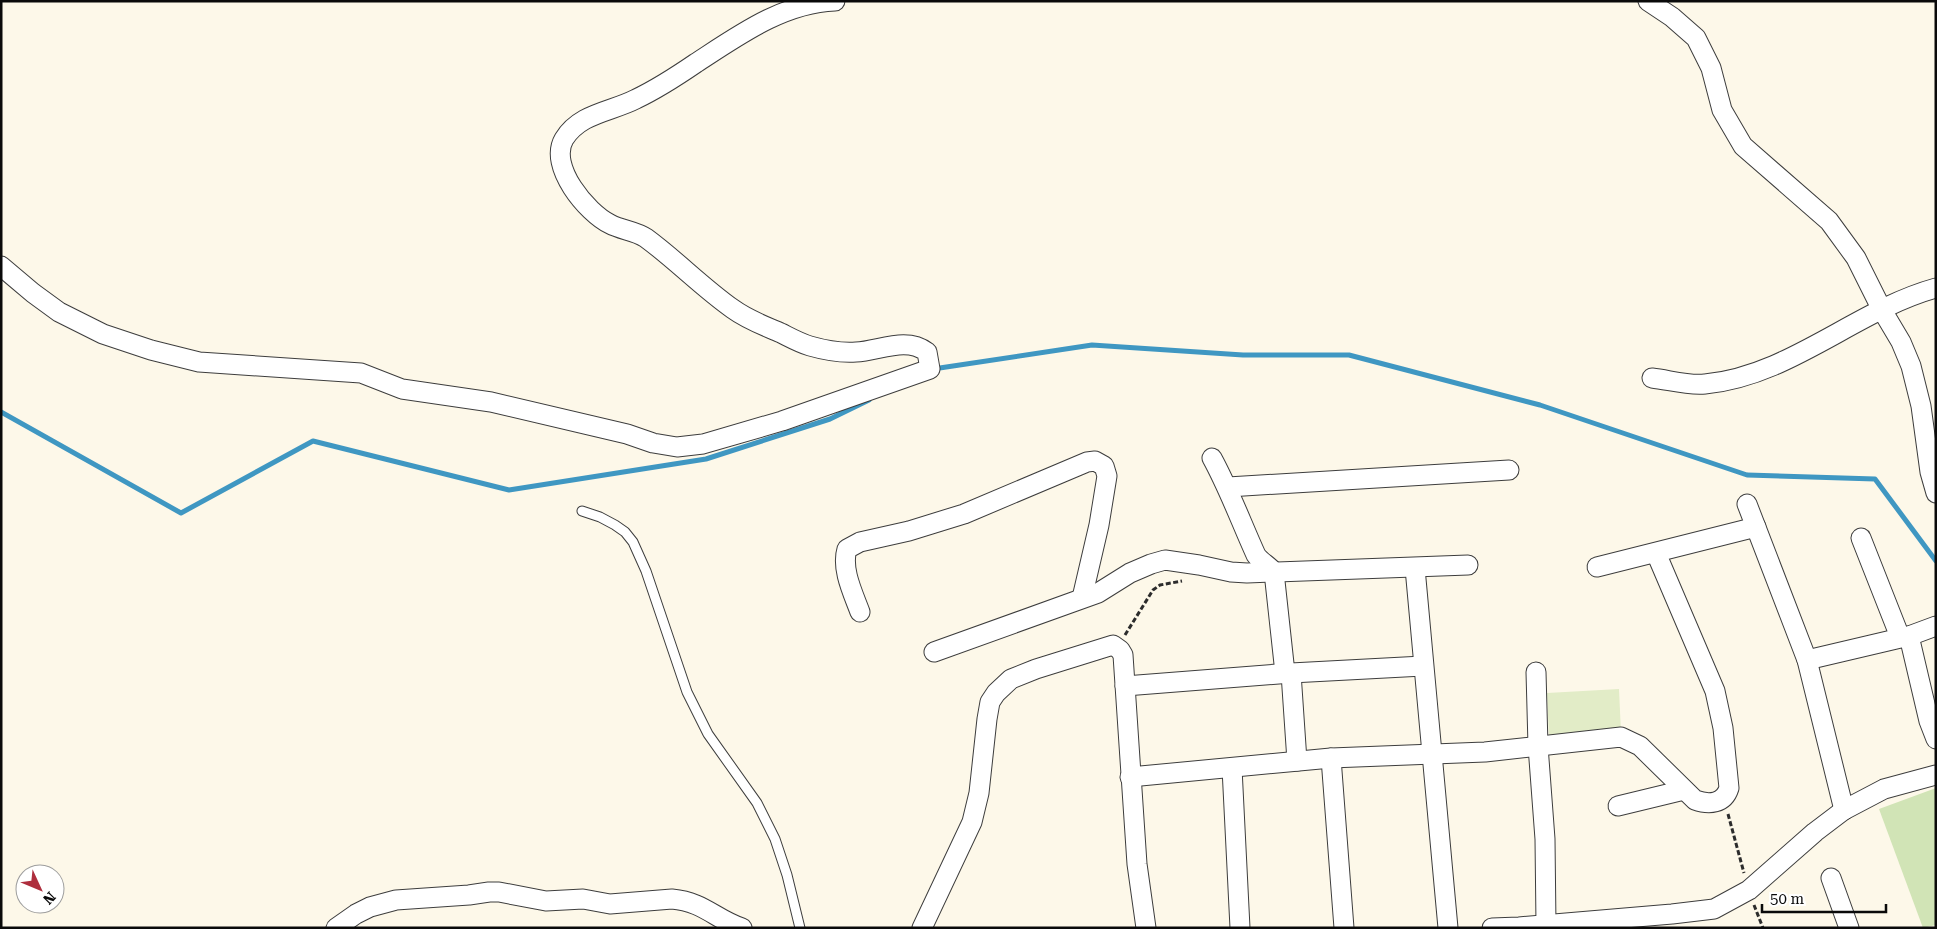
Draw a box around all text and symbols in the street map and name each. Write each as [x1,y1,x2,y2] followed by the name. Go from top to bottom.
[15,864,65,914] north arrow
[1762,882,1886,914] scale bar
[40,889,59,908] text: N
[1770,890,1805,908] text: 50 m

